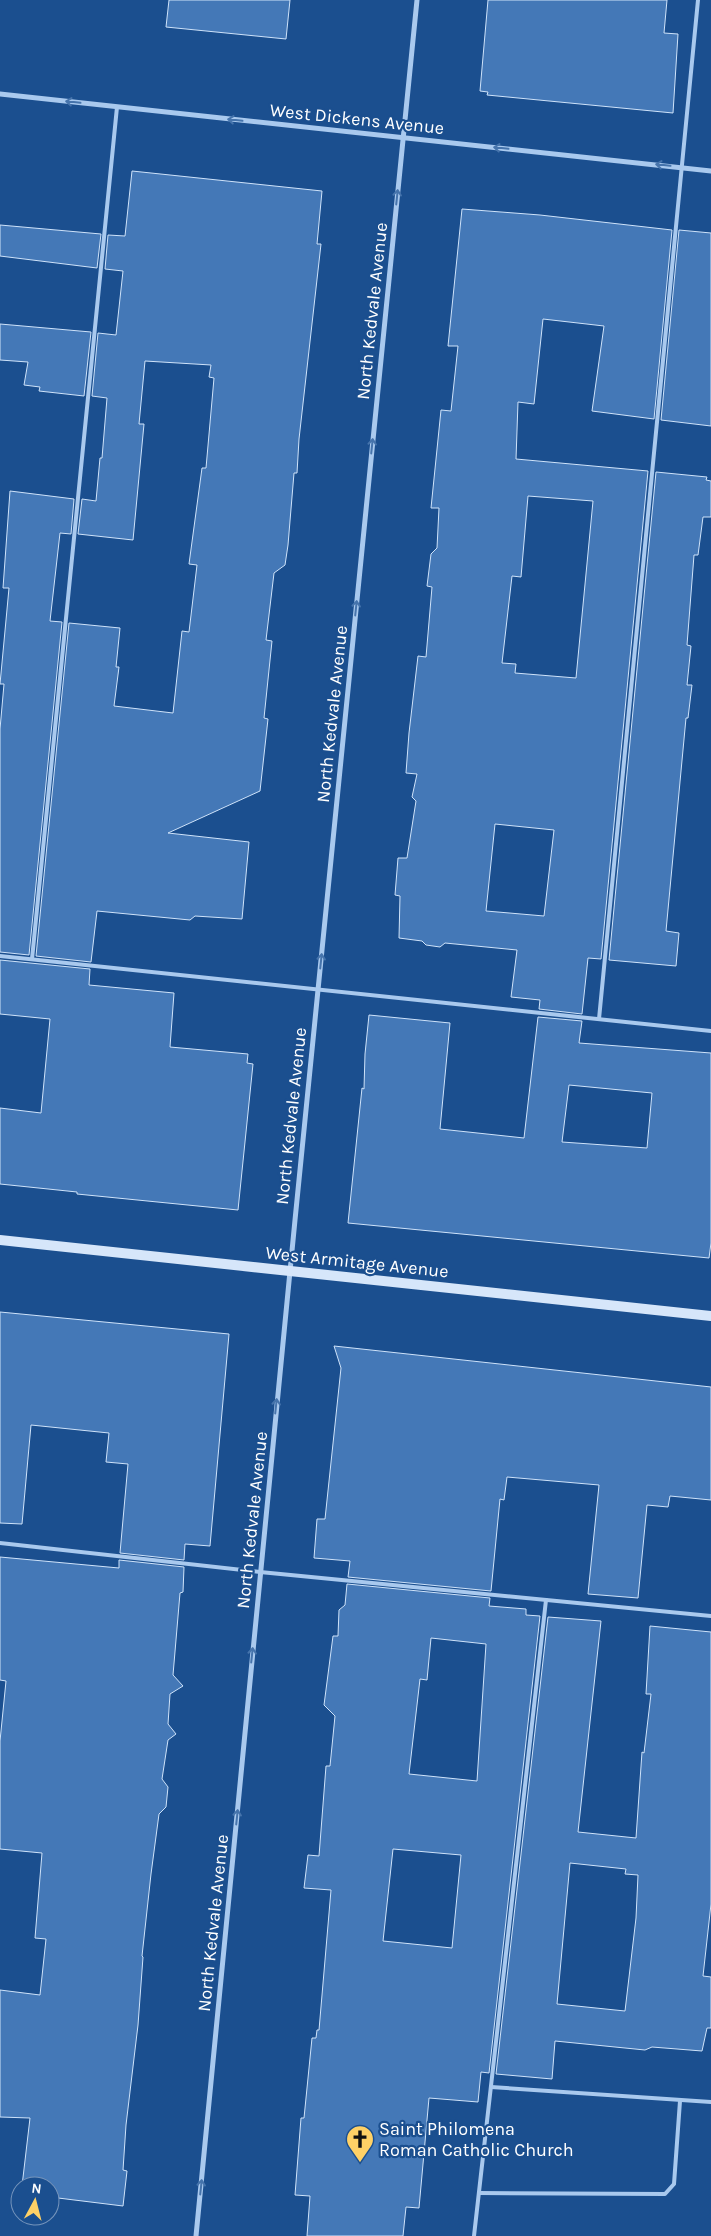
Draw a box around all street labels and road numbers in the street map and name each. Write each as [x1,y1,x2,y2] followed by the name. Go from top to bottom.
[269,99,445,139] street label: West Dickens Avenue
[352,221,392,401] street label: North Kedvale Avenue
[312,624,352,804] street label: North Kedvale Avenue
[271,1026,311,1206] street label: North Kedvale Avenue
[264,1241,450,1283] street label: West Armitage Avenue
[232,1430,272,1610] street label: North Kedvale Avenue
[193,1833,233,2013] street label: North Kedvale Avenue

